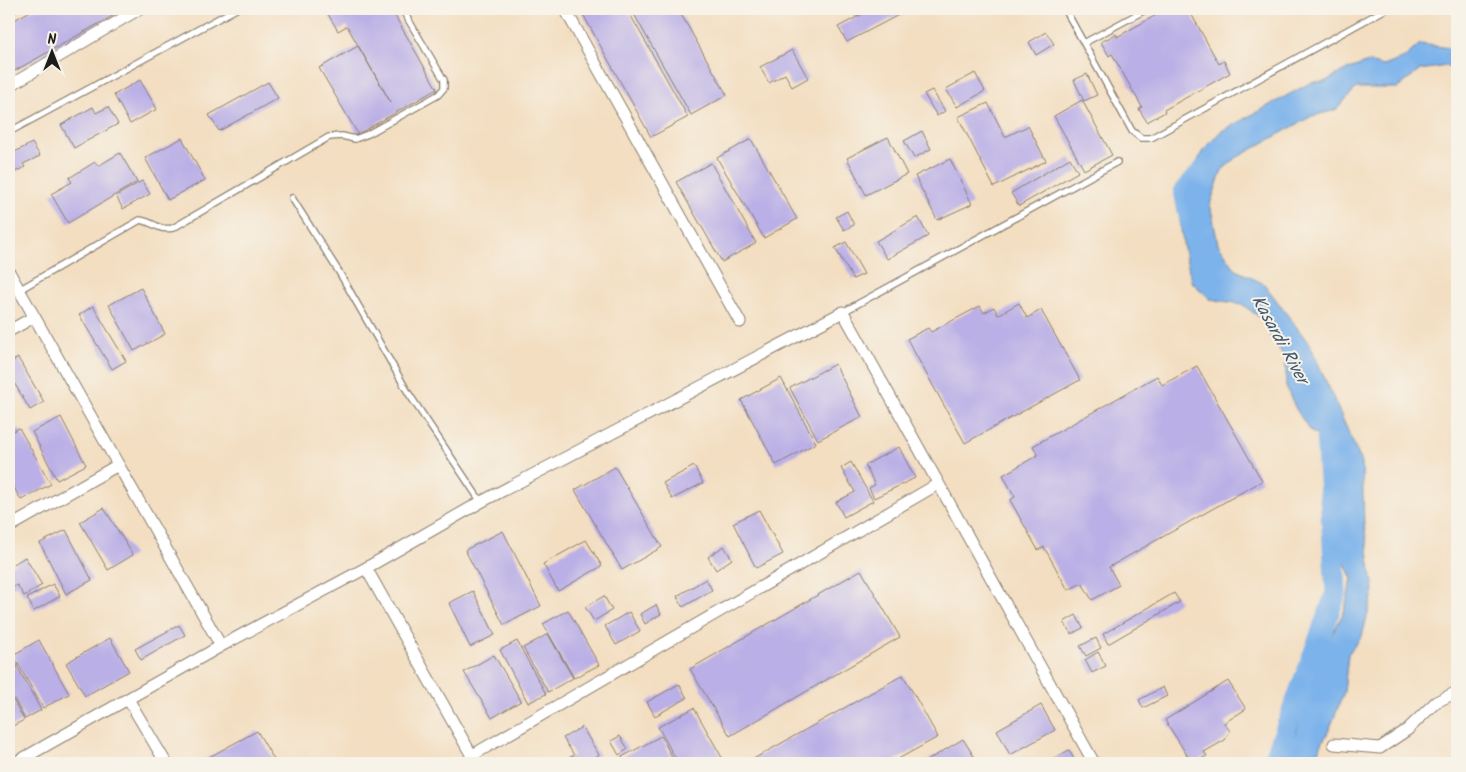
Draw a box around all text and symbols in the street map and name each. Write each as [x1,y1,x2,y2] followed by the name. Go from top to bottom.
[28,28,78,78] north arrow
[48,29,57,51] text: N
[1243,290,1317,393] water label: Kasardi River

